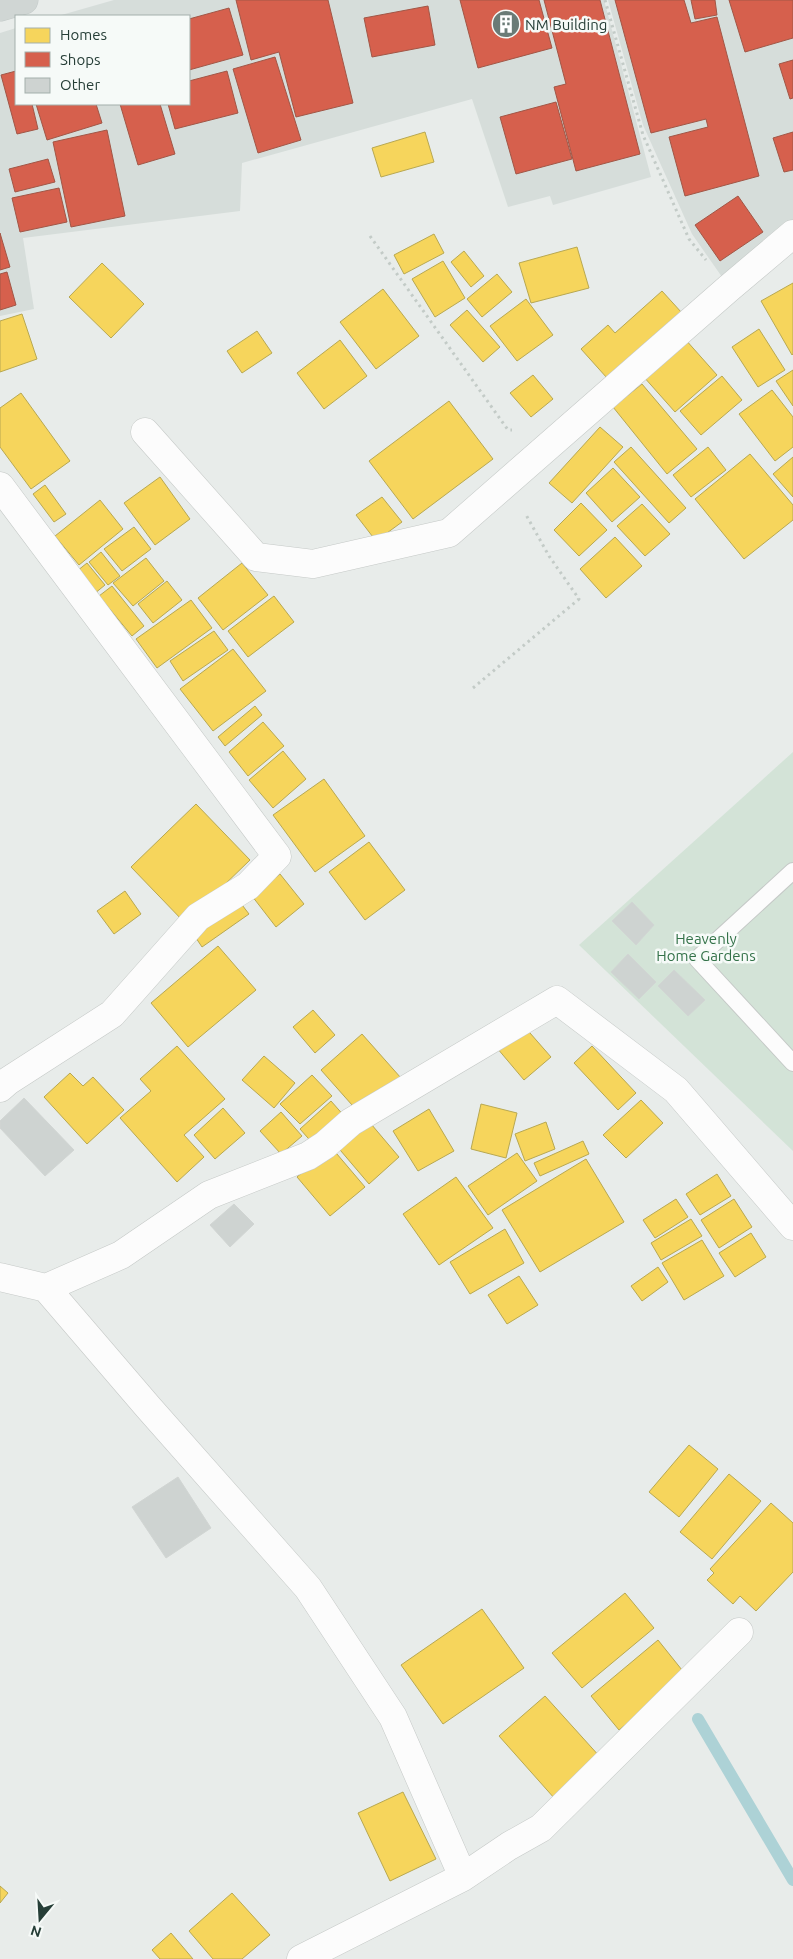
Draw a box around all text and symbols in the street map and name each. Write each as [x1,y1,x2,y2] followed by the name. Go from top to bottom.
[491,9,521,39] building icon: NM Building
[15,15,190,105] legend
[525,16,607,33] place label: NM Building
[60,26,107,43] text: Homes
[60,51,101,68] text: Shops
[60,76,100,93] text: Other
[656,930,756,964] park label: Heavenly Home Gardens
[15,1894,65,1944] north arrow
[29,1922,43,1941] text: N

